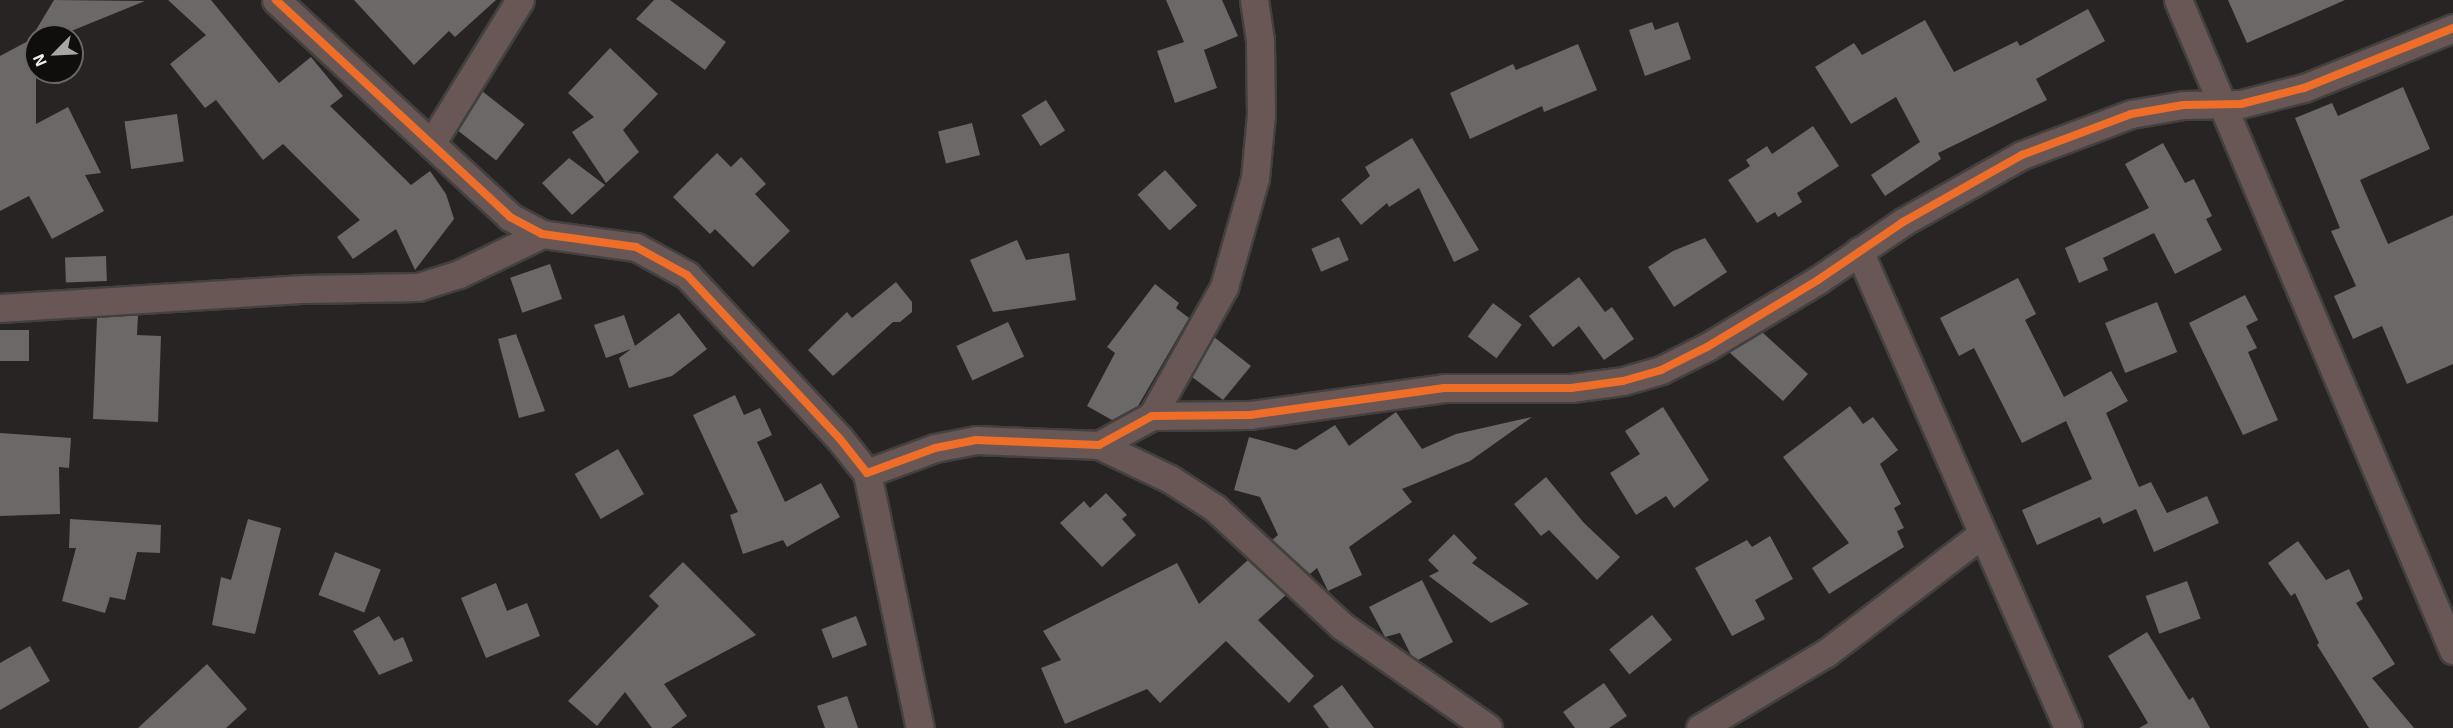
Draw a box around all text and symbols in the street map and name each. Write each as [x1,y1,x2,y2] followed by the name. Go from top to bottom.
[24,24,84,84] north arrow
[28,52,50,70] text: N

